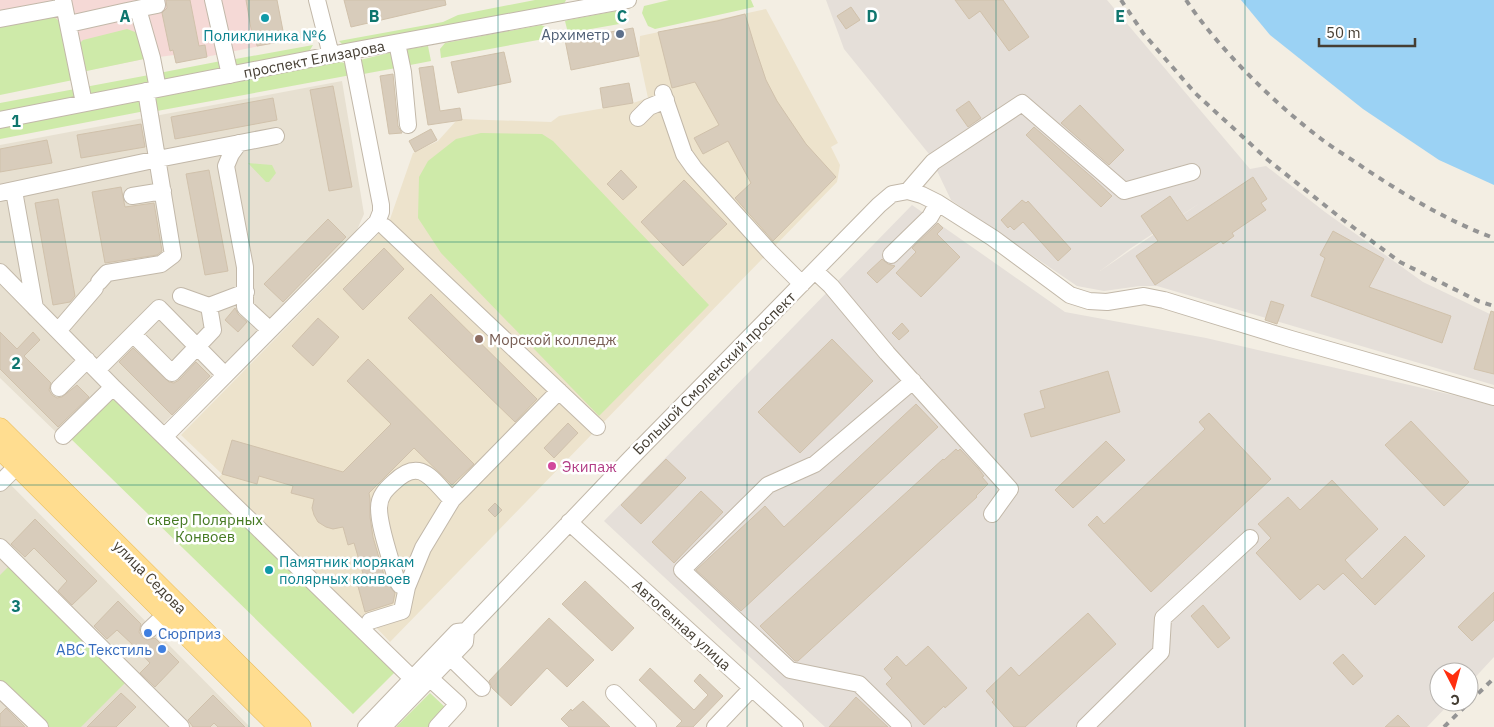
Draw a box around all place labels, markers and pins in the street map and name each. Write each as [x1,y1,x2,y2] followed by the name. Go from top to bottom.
[259,12,271,24] marker: Поликлиника №6
[541,25,610,44] place label: Архиметр
[203,26,327,45] place label: Поликлиника №6
[614,28,626,40] marker: Архиметр
[489,330,617,349] place label: Морской колледж
[473,333,485,345] marker: Морской колледж
[562,457,617,476] place label: Экипаж
[546,460,558,472] marker: Экипаж
[279,552,415,588] place label: Памятник морякам полярных конвоев
[263,564,275,576] marker: Памятник морякам полярных конвоев
[158,624,221,643] place label: Сюрприз
[142,627,154,639] marker: Сюрприз
[56,640,152,659] place label: ABC Текстиль
[156,643,168,655] marker: ABC Текстиль

